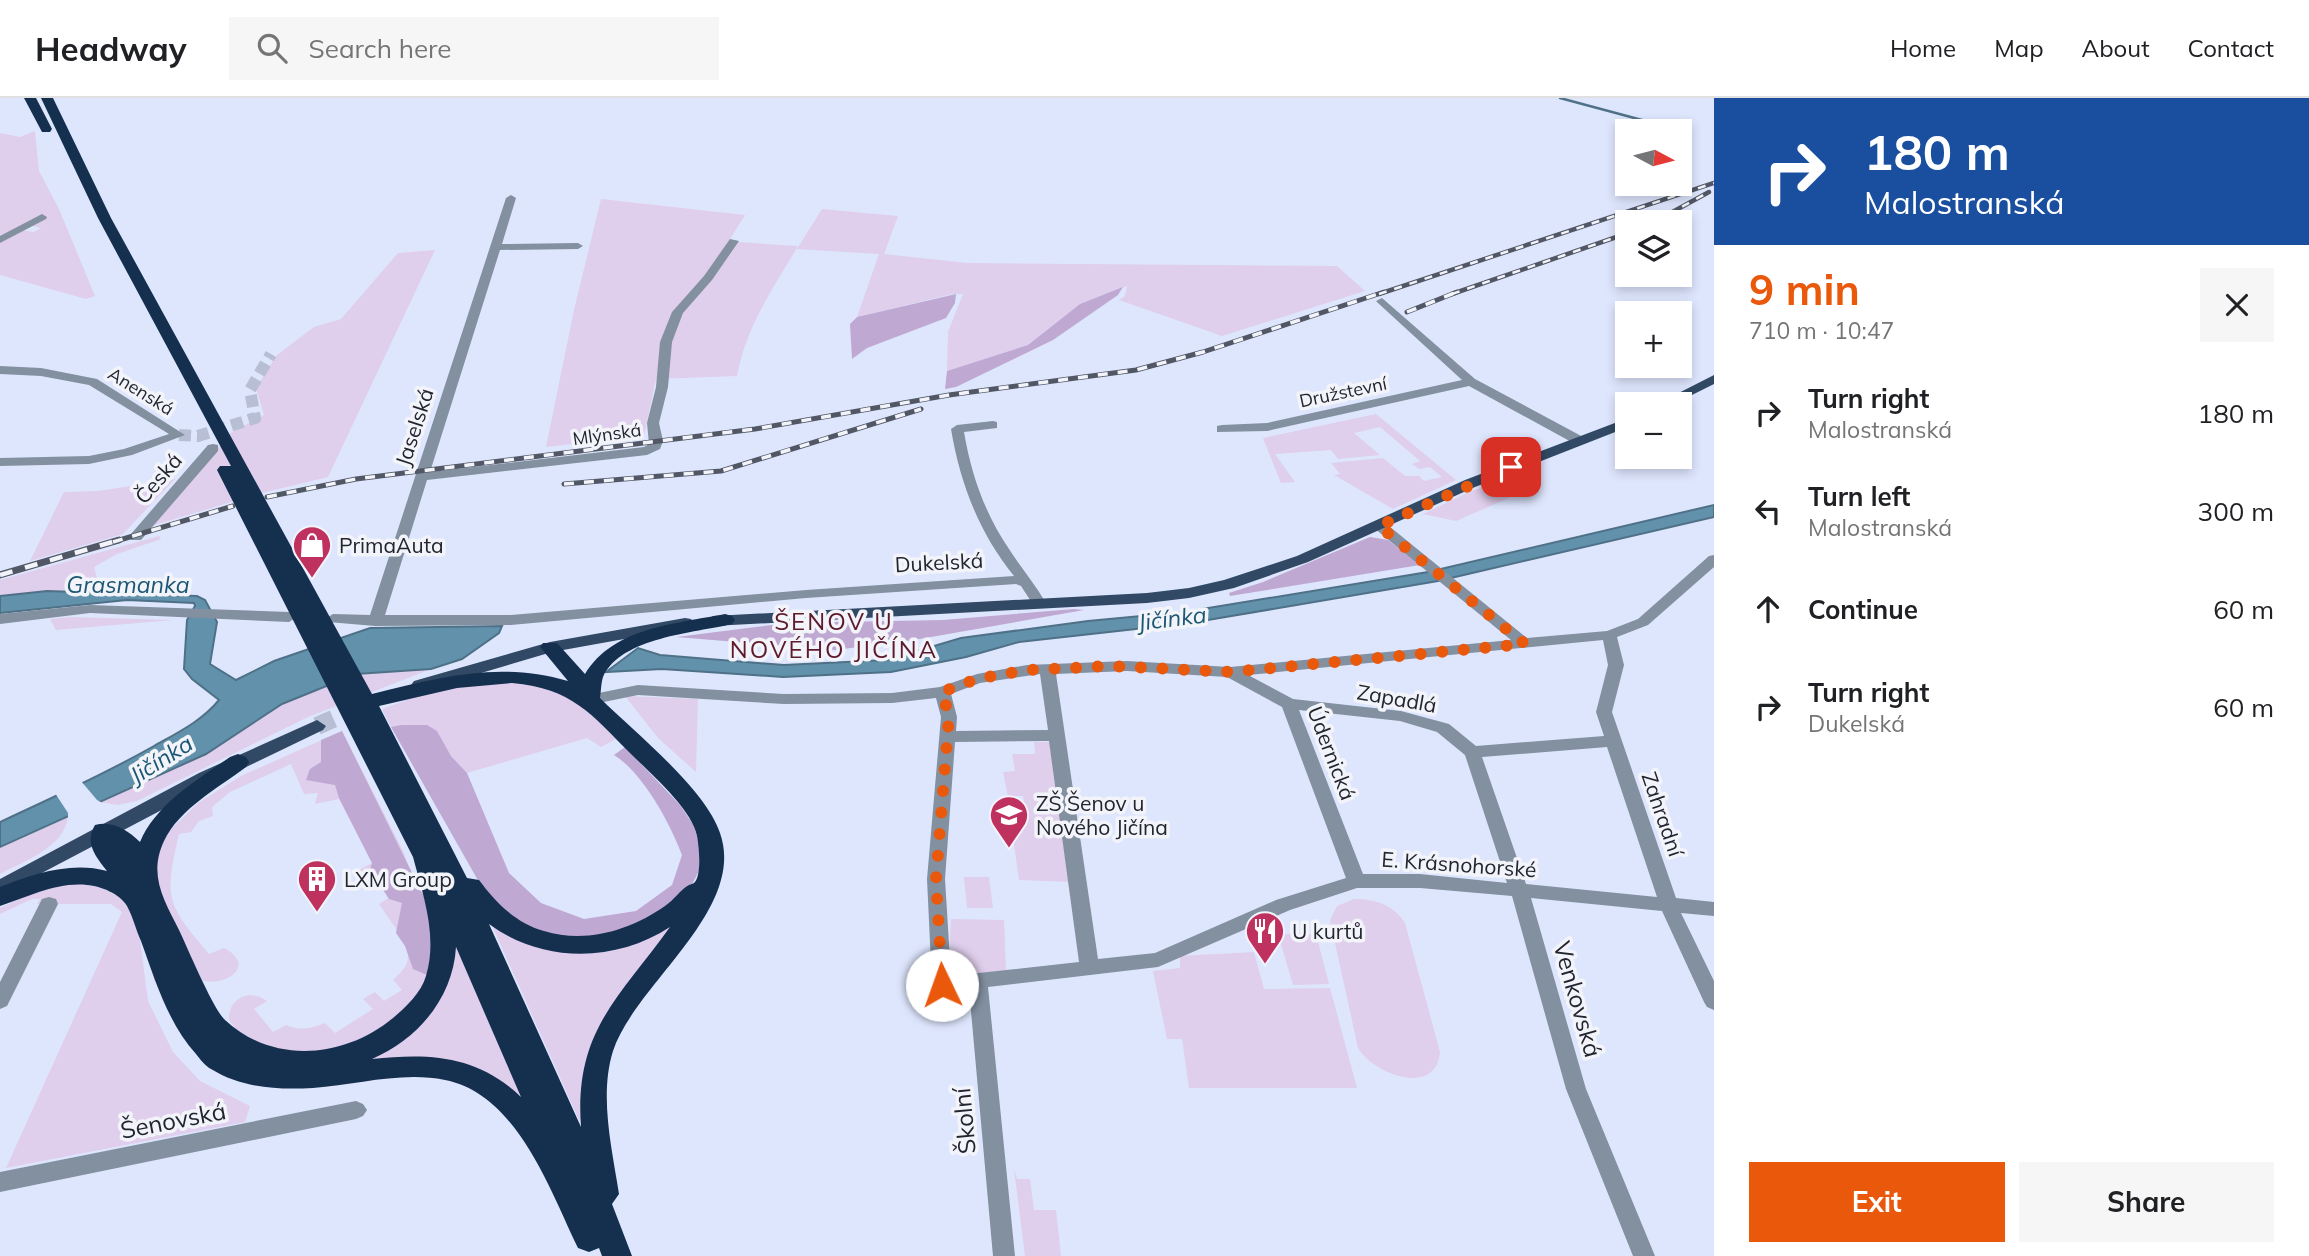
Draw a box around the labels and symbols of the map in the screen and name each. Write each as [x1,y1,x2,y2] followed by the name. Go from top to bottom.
[1615,119,1692,196] north arrow
[104,362,178,420] street label: Anenská
[1297,371,1390,412] street label: Družstevní
[389,385,439,469] street label: Jaselská
[571,418,643,450] street label: Mlýnská
[1481,437,1541,497] pin
[129,447,187,509] street label: Česká
[291,524,333,579] shop icon: PrimaAuta
[339,532,444,558] place label: PrimaAuta
[894,547,984,577] street label: Dukelská
[66,570,190,599] water label: Grasmanka
[1134,599,1208,637] water label: Jičínka
[730,606,938,664] district label: ŠENOV U NOVÉHO JIČÍNA
[1355,678,1439,718] street label: Zapadlá
[1302,703,1362,803] street label: Údernická
[122,728,198,791] water label: Jičínka
[1637,769,1690,860] street label: Zahradní
[1036,790,1168,840] place label: ZŠ Šenov u Nového Jičína
[988,794,1030,849] school or university icon: ZŠ Šenov u Nového Jičína
[1381,846,1537,882] street label: E. Krásnohorské
[296,858,338,913] building icon: LXM Group
[344,866,452,892] place label: LXM Group
[1244,910,1286,965] restaurant icon: U kurtů
[1292,918,1363,944] place label: U kurtů
[1547,938,1609,1060] street label: Venkovská
[905,948,979,1022] position arrow
[946,1085,982,1155] street label: Školní
[118,1095,228,1145] street label: Šenovská

